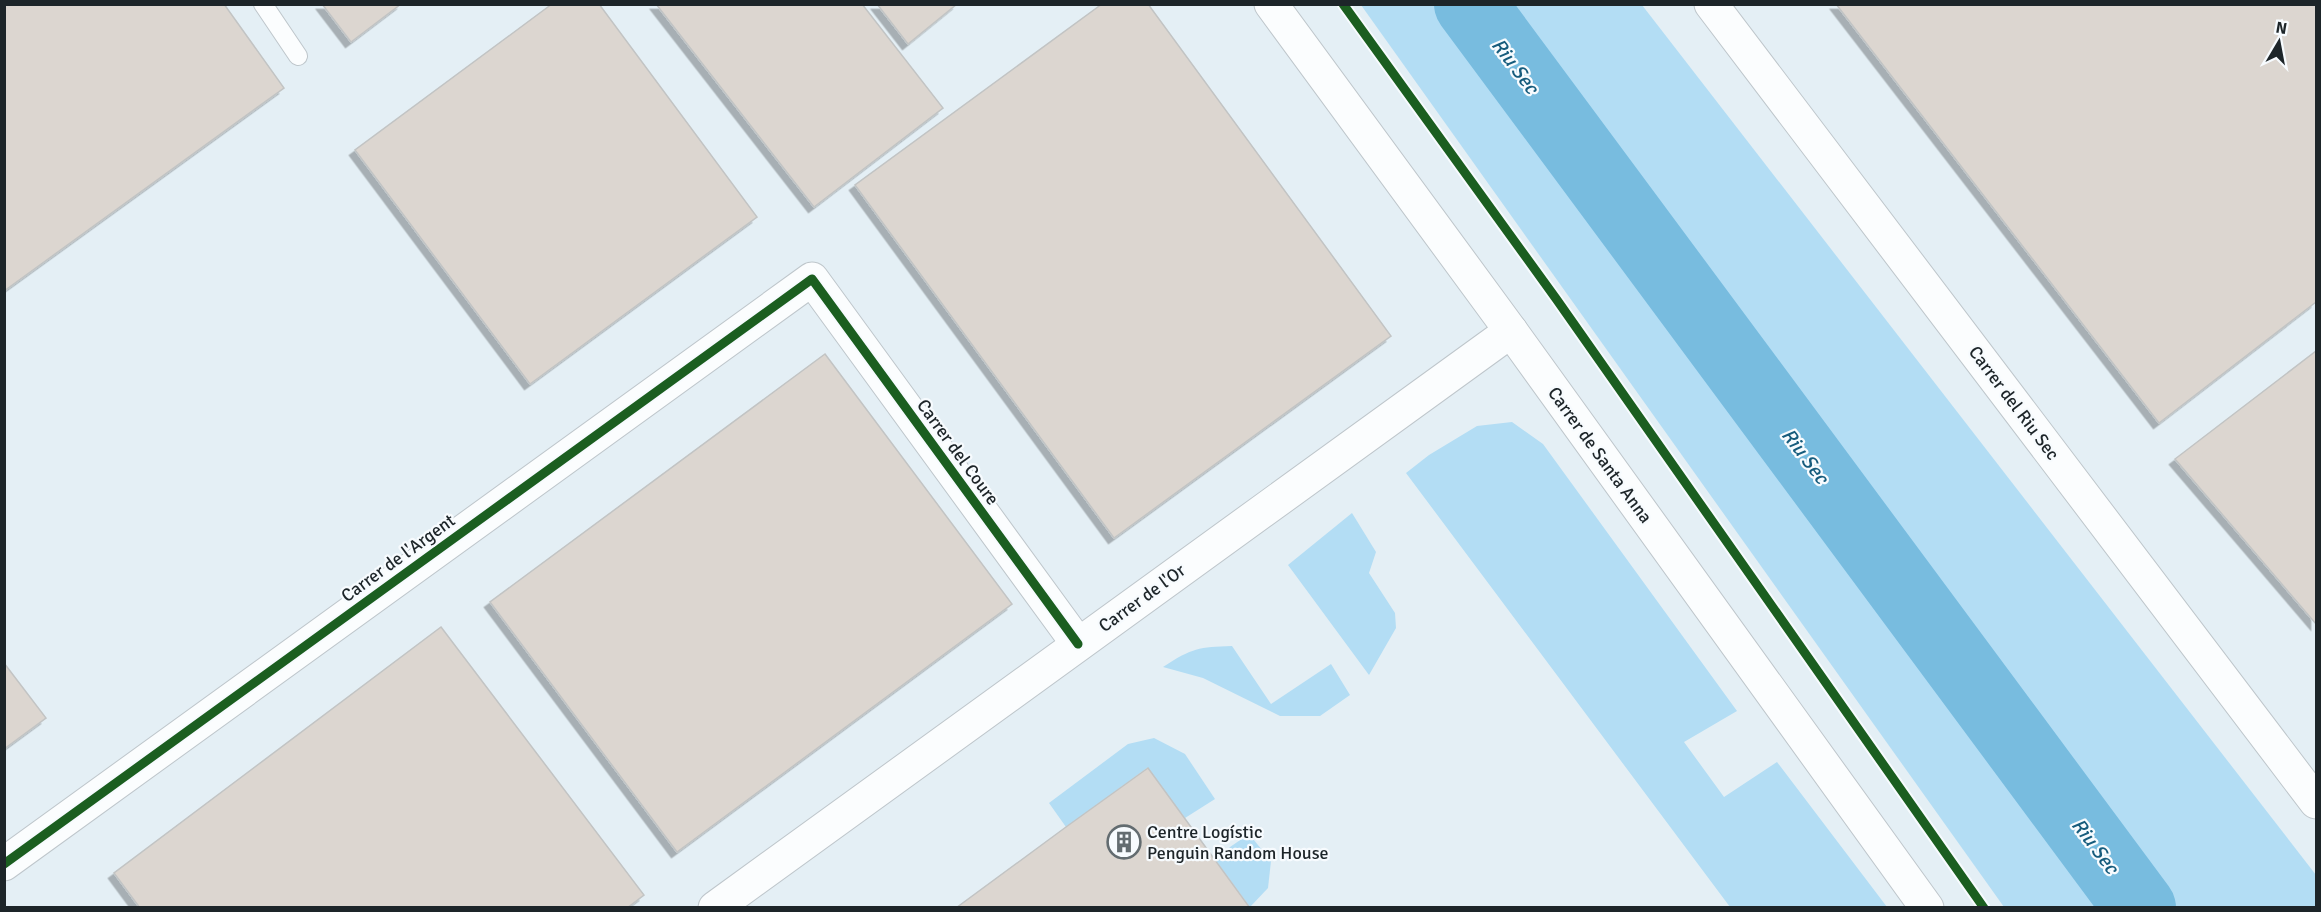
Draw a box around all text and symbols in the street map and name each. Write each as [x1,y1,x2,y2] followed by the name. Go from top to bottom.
[2249,12,2309,72] north arrow
[2274,17,2289,39] text: N
[1486,33,1545,100] water label: Riu Sec
[1964,342,2064,464] street label: Carrer del Riu Sec
[1543,383,1657,527] street label: Carrer de Santa Anna
[912,395,1004,509] street label: Carrer del Coure
[1776,423,1835,490] water label: Riu Sec
[337,509,459,607] street label: Carrer de l'Argent
[1094,559,1190,637] street label: Carrer de l'Or
[2066,813,2125,880] water label: Riu Sec
[1147,821,1329,864] place label: Centre Logístic Penguin Random House
[1106,824,1142,860] building icon: Centre Logístic Penguin Random House

